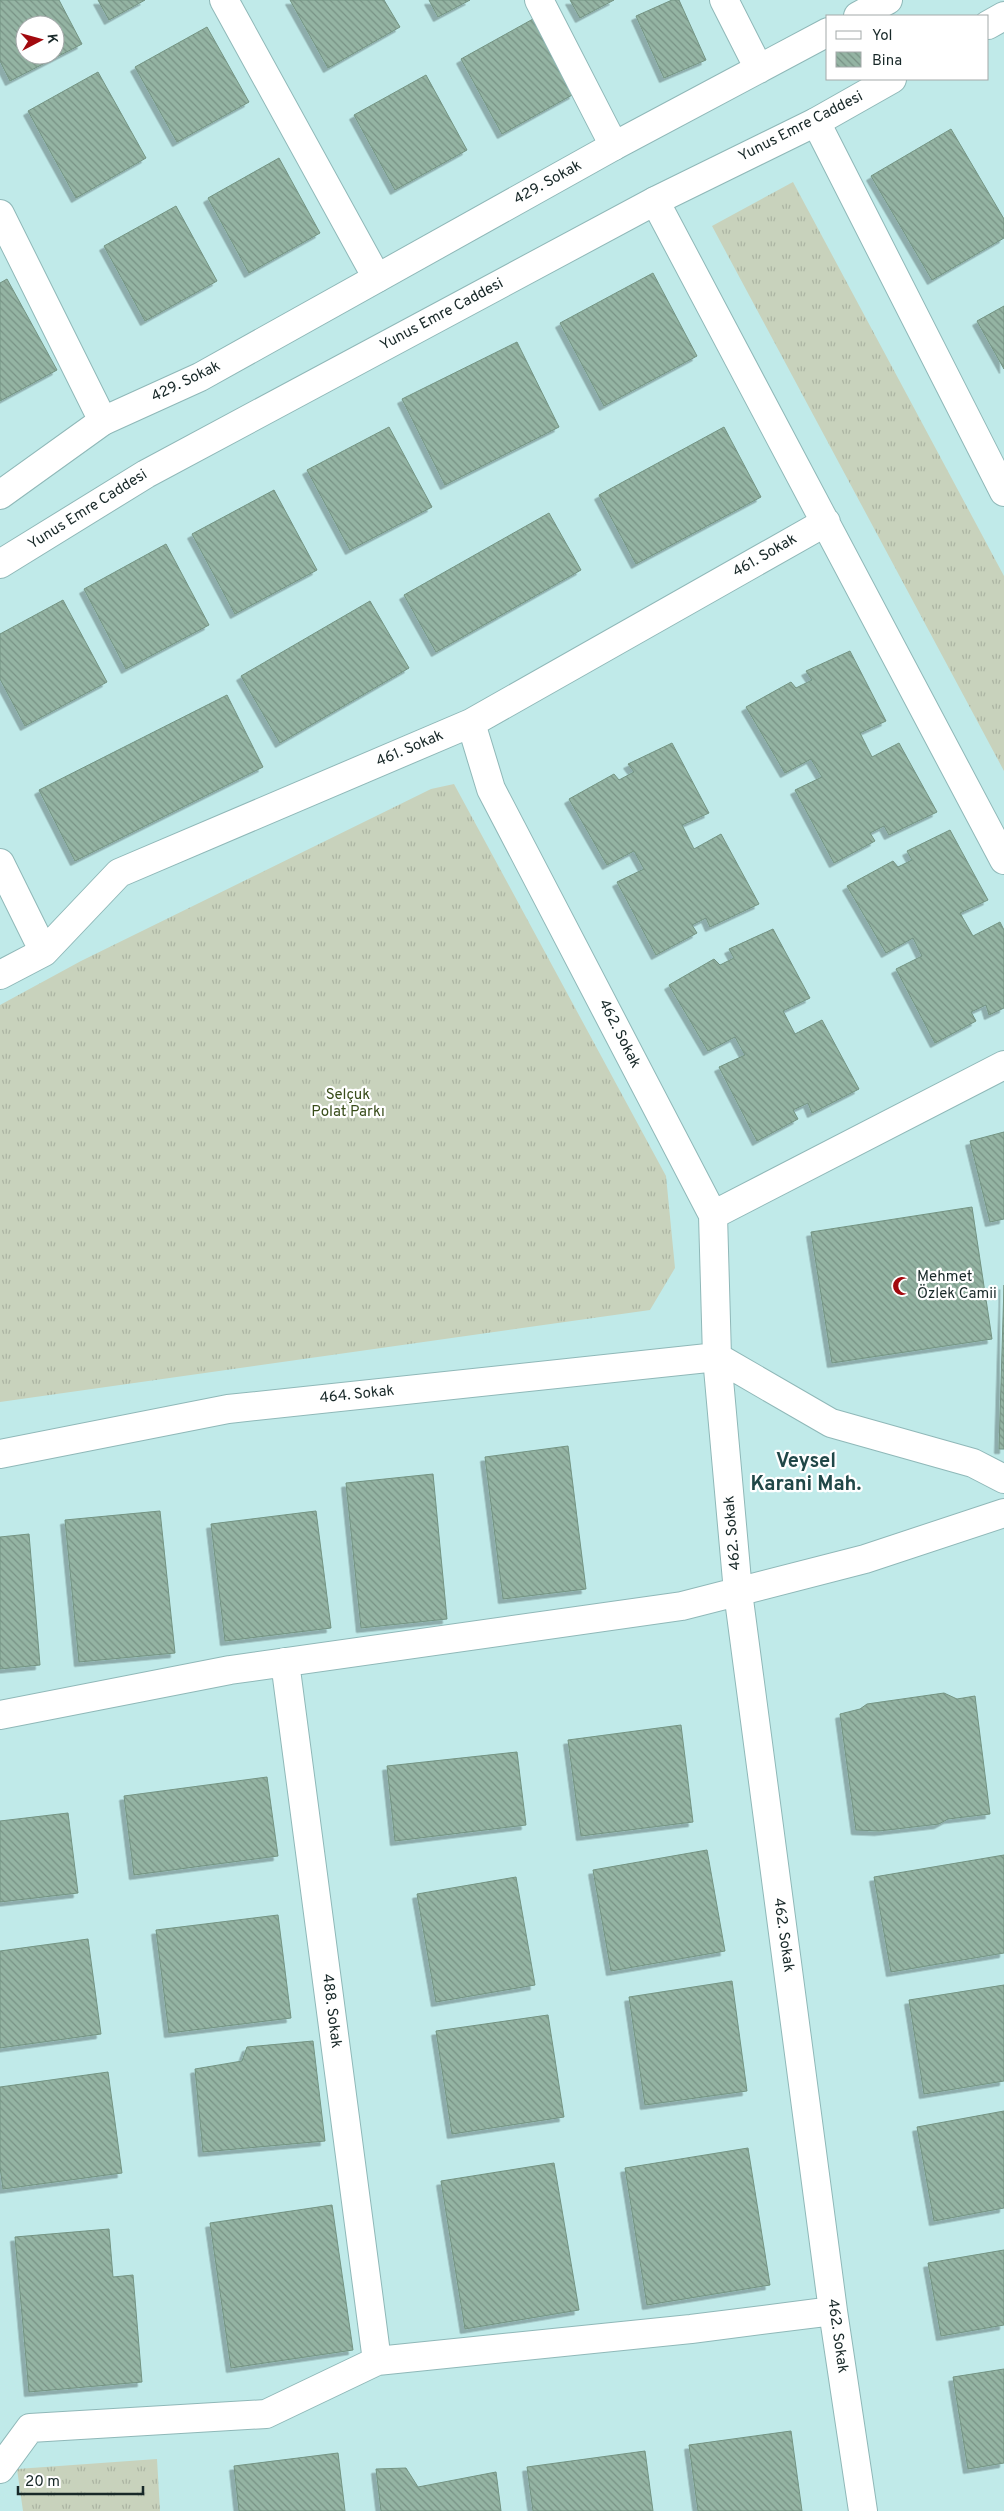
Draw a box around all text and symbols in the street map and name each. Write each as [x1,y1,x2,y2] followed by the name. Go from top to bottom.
[15,15,65,65] north arrow
[826,15,989,80] legend
[872,27,893,46] text: Yol
[42,33,60,45] text: K
[872,52,902,71] text: Bina
[736,87,866,167] street label: Yunus Emre Caddesi
[511,157,585,209] street label: 429. Sokak
[377,274,507,356] street label: Yunus Emre Caddesi
[148,357,224,407] street label: 429. Sokak
[25,466,151,554] street label: Yunus Emre Caddesi
[729,530,801,582] street label: 461. Sokak
[374,726,447,772] street label: 461. Sokak
[594,996,644,1072] street label: 462. Sokak
[311,1086,385,1122] park label: Selçuk Polat Parkı
[917,1268,997,1304] place label: Mehmet Özlek Camii
[891,1275,913,1297] mosque icon: Mehmet Özlek Camii
[319,1382,395,1408] street label: 464. Sokak
[751,1449,862,1498] district label: Veysel Karani Mah.
[720,1495,746,1571] street label: 462. Sokak
[768,1897,798,1973] street label: 462. Sokak
[317,1973,345,2049] street label: 488. Sokak
[822,2298,852,2374] street label: 462. Sokak
[18,2464,142,2496] scale bar
[25,2473,60,2492] text: 20 m

